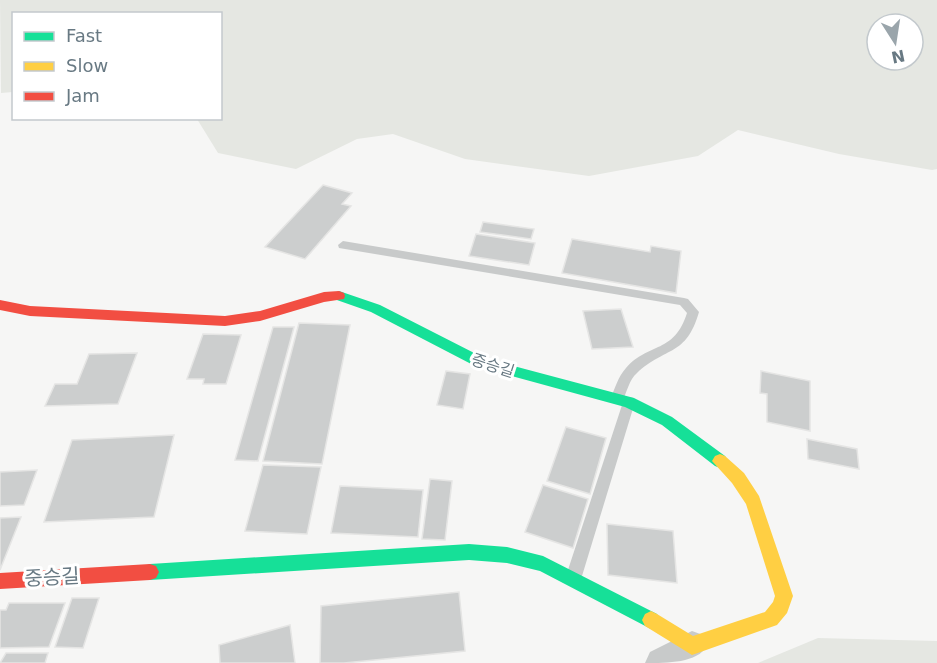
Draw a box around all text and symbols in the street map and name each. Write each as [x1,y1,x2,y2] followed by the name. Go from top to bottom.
[12,12,222,120] legend
[865,12,925,72] north arrow
[66,25,102,46] text: Fast
[889,45,907,67] text: N
[66,55,108,76] text: Slow
[65,85,100,106] text: Jam
[469,350,517,381] street label: 중승길
[24,564,80,590] street label: 중승길

